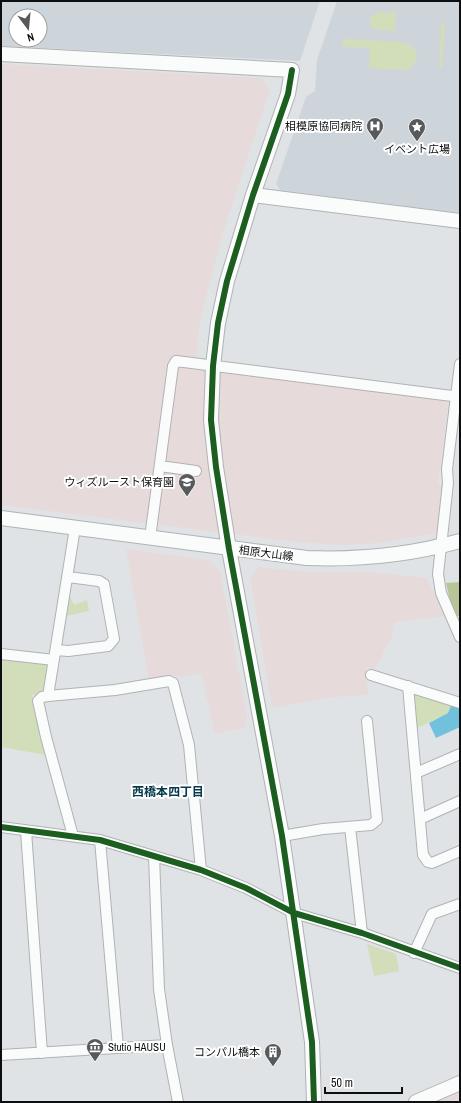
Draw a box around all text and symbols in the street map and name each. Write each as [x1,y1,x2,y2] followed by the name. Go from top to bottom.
[8,8,48,48] north arrow
[26,30,36,45] text: N
[365,116,385,141] hospital icon: 相模原協同病院
[407,117,427,142] place icon: イベント広場
[285,119,362,133] place label: 相模原協同病院
[384,142,450,156] place label: イベント広場
[177,472,197,497] school or university icon: ウィズルースト保育園
[65,475,174,489] place label: ウィズルースト保育園
[238,543,294,563] street label: 相原大山線
[132,784,204,800] district label: 西橋本四丁目
[85,1037,105,1062] museum icon: Stutio HAUSU
[108,1040,166,1054] place label: Stutio HAUSU
[263,1042,283,1067] building icon: コンパル橋本
[194,1045,260,1059] place label: コンパル橋本
[325,1069,402,1095] scale bar
[331,1075,353,1091] text: 50 m

